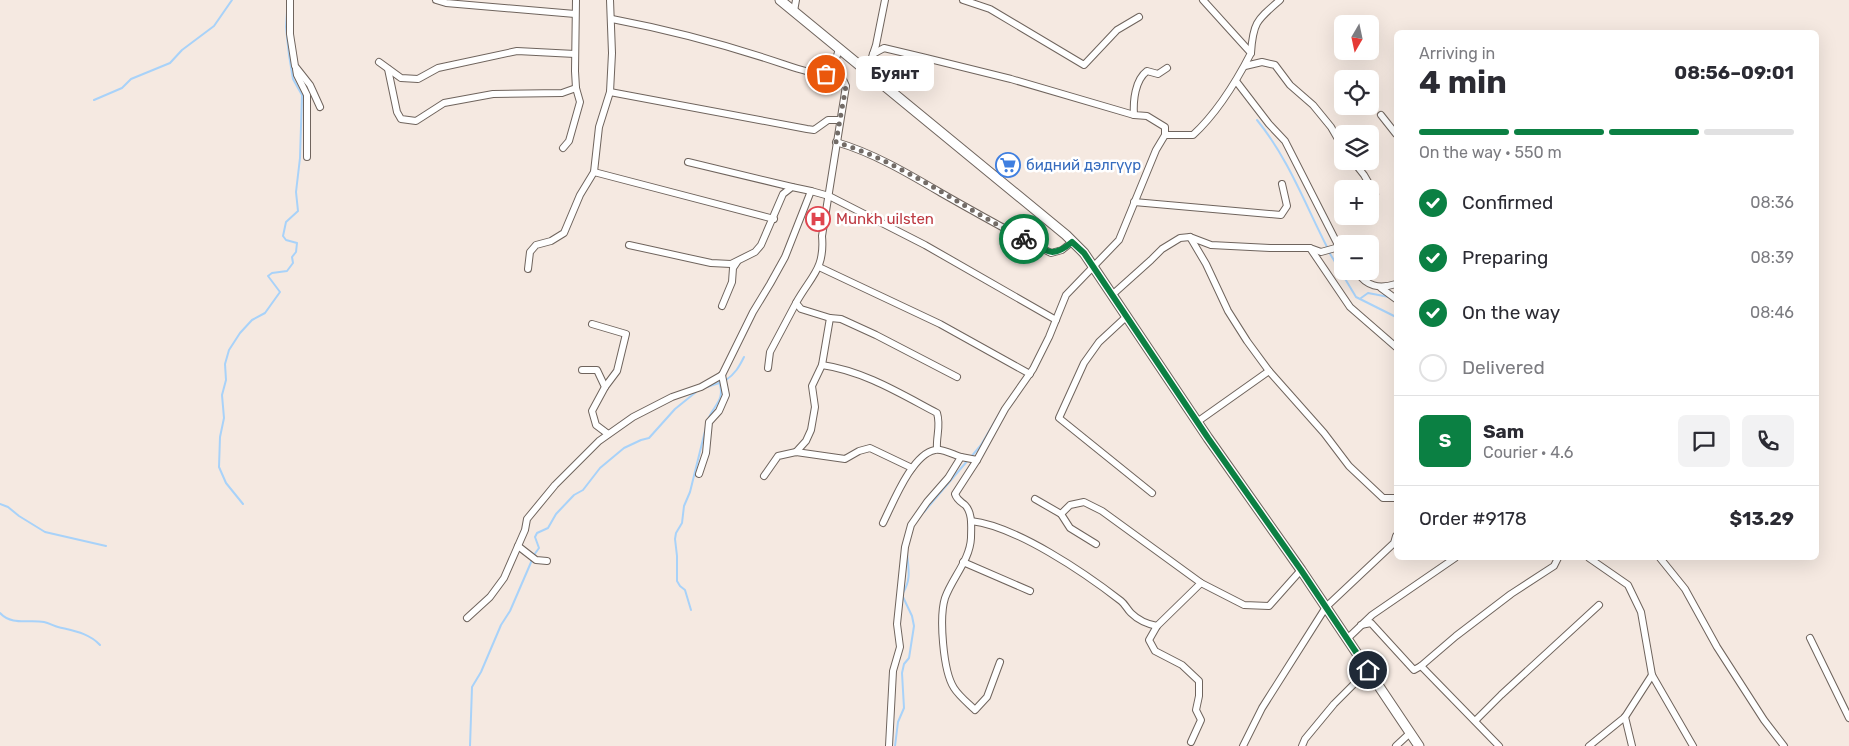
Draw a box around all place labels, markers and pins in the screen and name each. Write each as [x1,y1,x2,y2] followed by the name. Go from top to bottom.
[805,53,847,95] pin
[856,56,934,92] callout: Буянт
[995,152,1021,178] supermarket icon: бидний дэлгүүр
[1026,156,1141,174] place label: бидний дэлгүүр
[805,206,831,232] hospital icon: Munkh uilsten
[836,210,934,228] place label: Munkh uilsten
[1347,649,1389,691] pin

